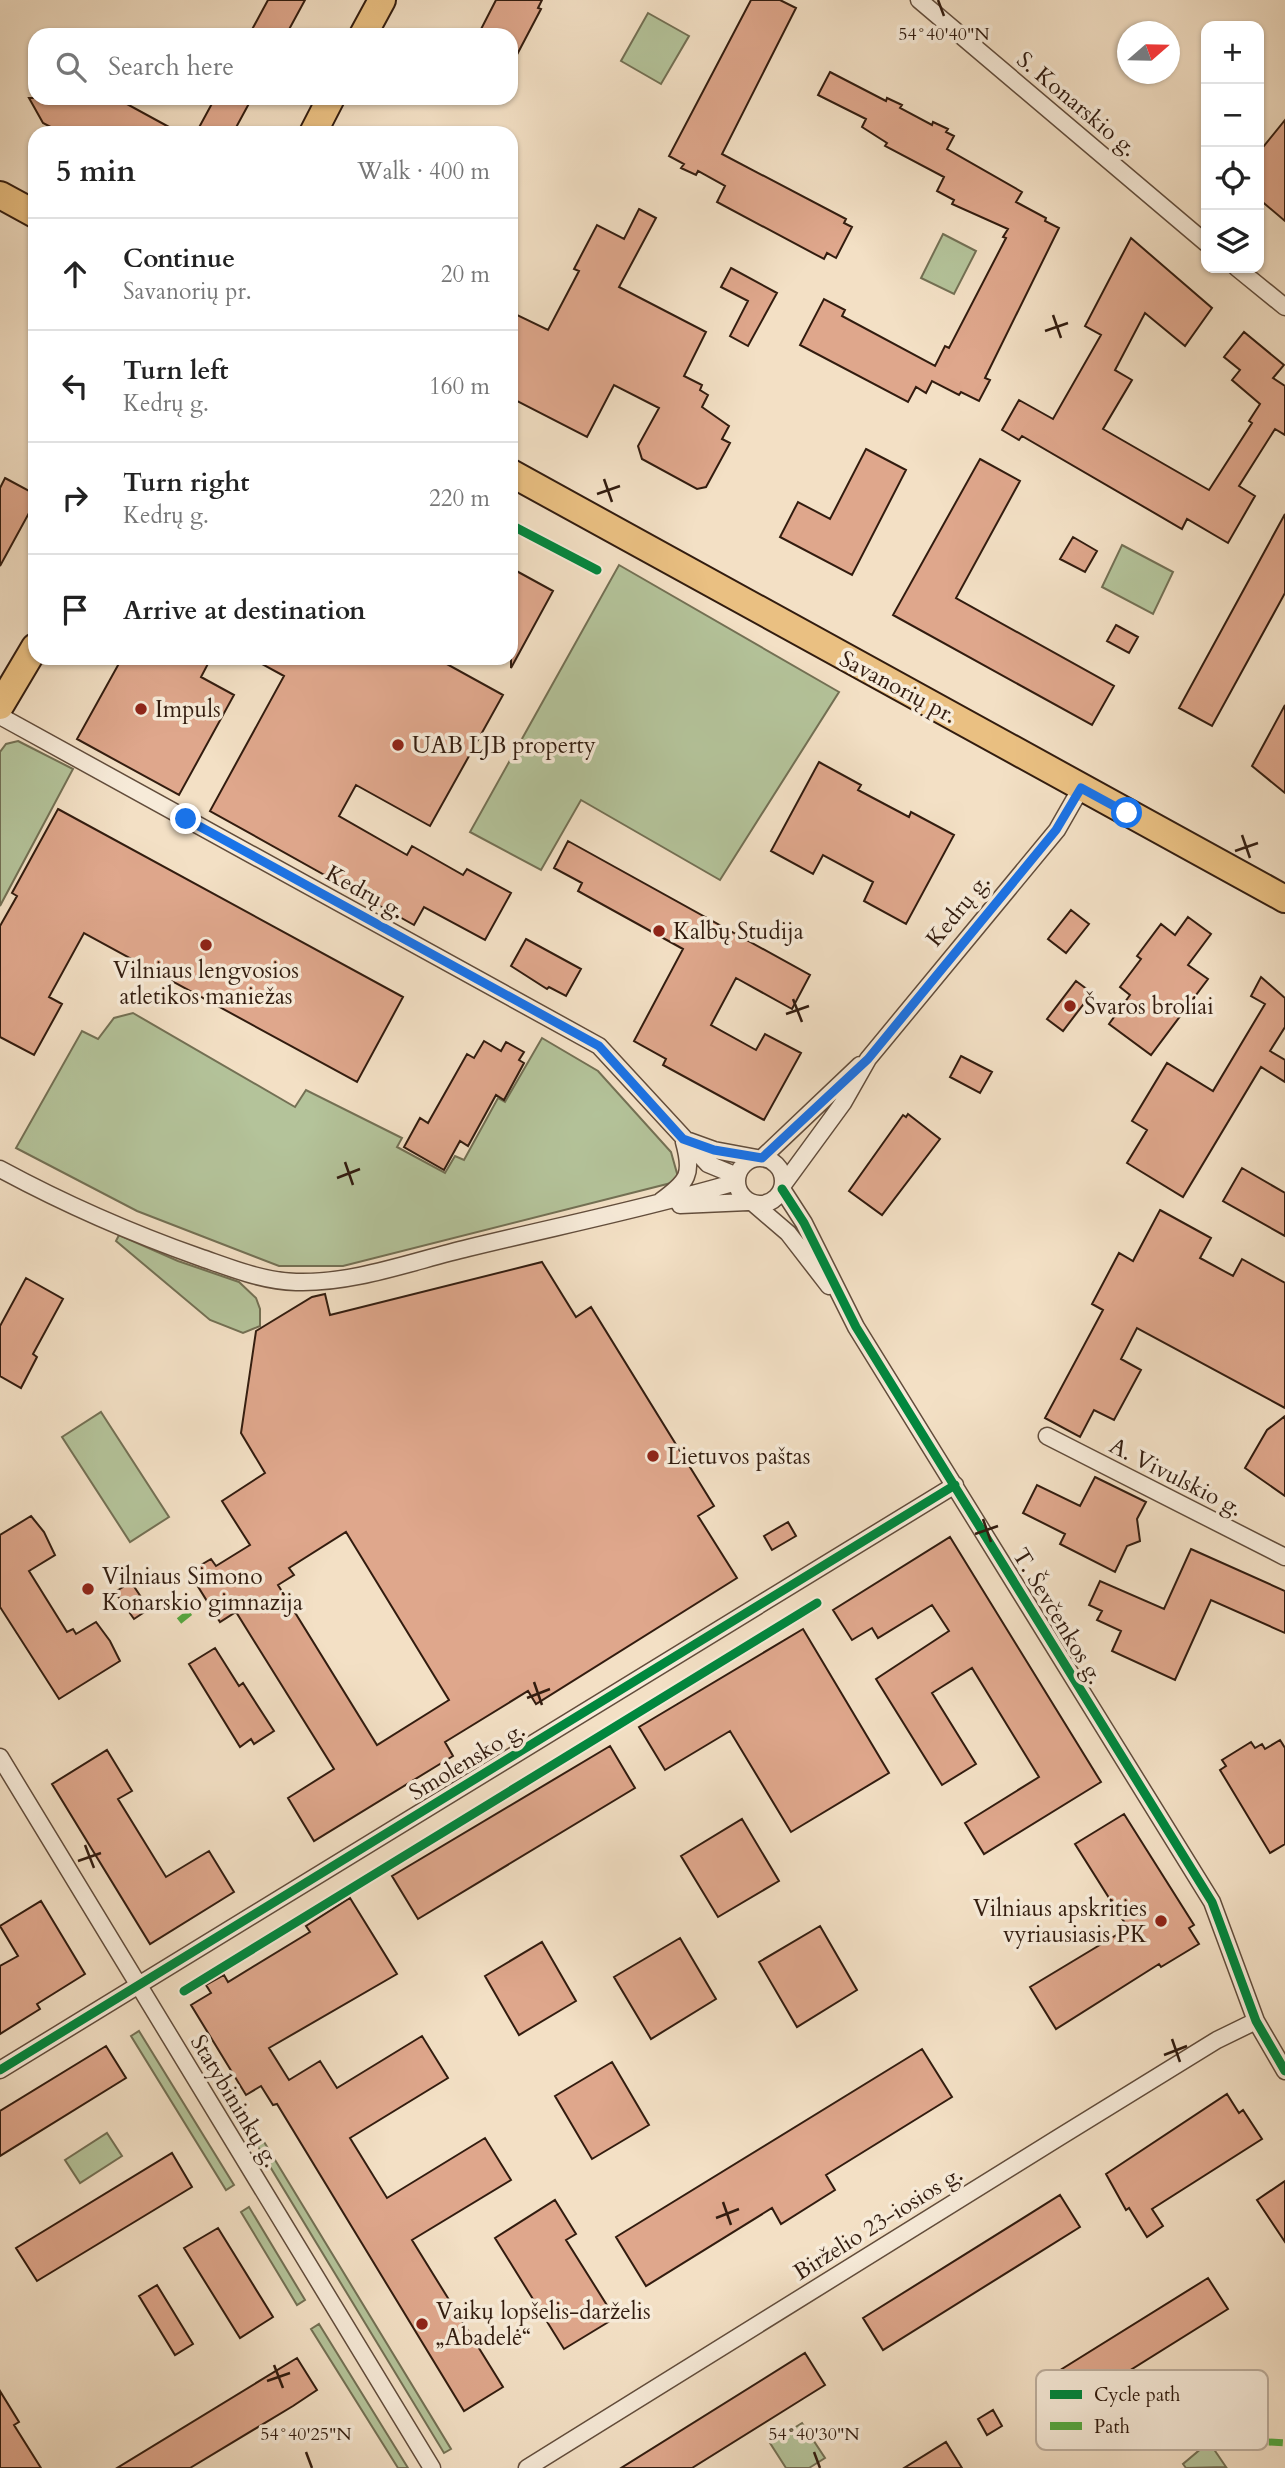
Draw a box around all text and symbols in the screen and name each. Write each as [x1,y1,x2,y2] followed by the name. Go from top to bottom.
[1117,21,1180,84] north arrow
[1201,21,1264,273] map controls
[1201,21,1264,84] button: +
[898,22,990,47] text: 54°40'40"N
[28,28,518,105] search box
[1010,44,1144,164] street label: S. Konarskio g.
[52,48,90,86] icon: search
[108,49,234,84] text: Search here
[1201,84,1264,147] button: −
[1201,147,1264,210] button: locate
[56,151,136,192] text: 5 min
[357,156,490,187] text: Walk · 400 m
[1201,210,1264,273] button: layers
[123,241,235,276] text: Continue
[56,255,94,293] icon: ahead
[441,259,490,290] text: 20 m
[123,276,252,307] text: Savanorių pr.
[123,353,228,388] text: Turn left
[56,367,94,405] icon: left
[429,371,490,402] text: 160 m
[123,388,209,419] text: Kedrų g.
[123,465,250,500] text: Turn right
[56,479,94,517] icon: right
[429,483,490,514] text: 220 m
[123,500,209,531] text: Kedrų g.
[56,591,94,629] icon: arrive
[123,593,366,628] text: Arrive at destination
[834,643,962,731] street label: Savanorių pr.
[155,694,221,725] place label: Impuls
[133,701,149,717] marker: Impuls
[412,730,596,761] place label: UAB LJB property
[390,737,406,753] marker: UAB LJB property
[1111,797,1142,828] route start
[170,803,201,834] route end
[320,858,410,926] street label: Kedrų g.
[919,867,997,953] street label: Kedrų g.
[673,916,804,947] place label: Kalbų Studija
[651,923,667,939] marker: Kalbų Studija
[198,937,214,953] marker: Vilniaus lengvosios atletikos maniežas
[113,955,299,1012] place label: Vilniaus lengvosios atletikos maniežas
[1084,990,1214,1022] place label: Švaros broliai
[1062,998,1078,1014] marker: Švaros broliai
[1104,1430,1248,1524] street label: A. Vivulskio g.
[667,1441,810,1472] place label: Lietuvos paštas
[645,1448,661,1464] marker: Lietuvos paštas
[1005,1542,1112,1690] street label: T. Ševčenkos g.
[102,1561,303,1618] place label: Vilniaus Simono Konarskio gimnazija
[80,1581,96,1597] marker: Vilniaus Simono Konarskio gimnazija
[403,1714,531,1808] street label: Smolensko g.
[973,1893,1148,1950] place label: Vilniaus apskrities vyriausiasis PK
[1153,1913,1169,1929] marker: Vilniaus apskrities vyriausiasis PK
[183,2029,287,2173] street label: Statybininkų g.
[787,2158,969,2288] street label: Birželio 23-iosios g.
[436,2296,651,2353] place label: Vaikų lopšelis-darželis „Abadelė“
[414,2316,430,2332] marker: Vaikų lopšelis-darželis „Abadelė“
[1036,2370,1268,2450] legend
[1094,2382,1181,2408] text: Cycle path
[1094,2414,1130,2440] text: Path
[260,2422,352,2447] text: 54°40'25"N
[768,2422,860,2447] text: 54°40'30"N

